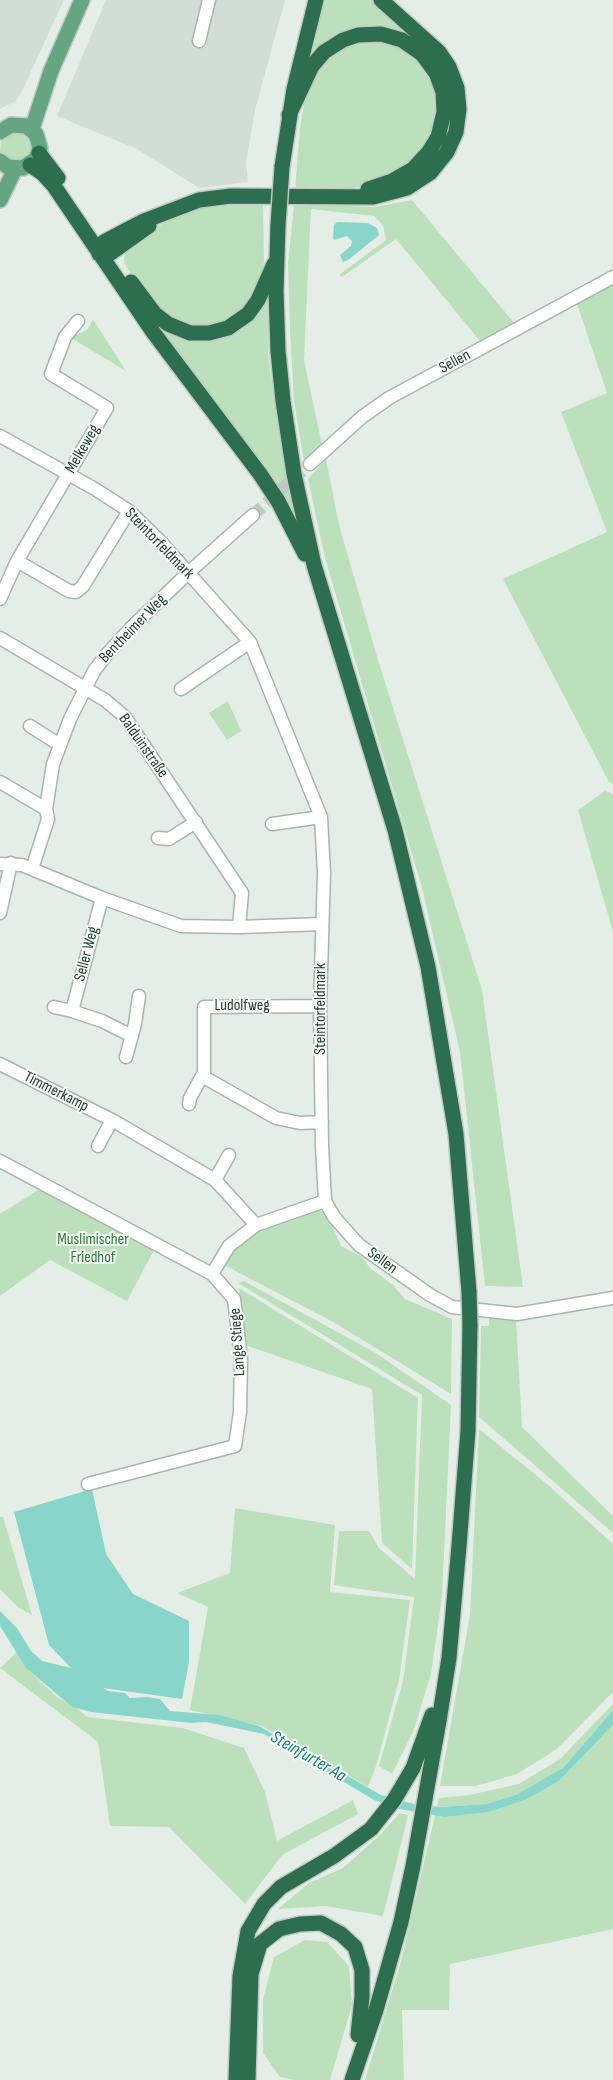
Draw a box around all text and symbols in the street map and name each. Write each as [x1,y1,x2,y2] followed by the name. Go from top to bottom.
[436,346,474,378] street label: Sellen
[61,421,105,477] street label: Melkeweg
[120,504,198,584] street label: Steintorfeldmark
[95,591,171,667] street label: Bentheimer Weg
[114,710,172,782] street label: Balduinstraße
[71,925,103,983] street label: Seller Weg
[311,963,331,1055] street label: Steintorfeldmark
[214,996,270,1016] street label: Ludolfweg
[20,1068,92,1116] street label: Timmerkamp
[57,1230,129,1268] park label: Muslimischer Friedhof
[363,1244,401,1278] street label: Sellen
[226,1307,250,1377] street label: Lange Stiege
[266,1727,350,1787] water label: Steinfurter Aa

